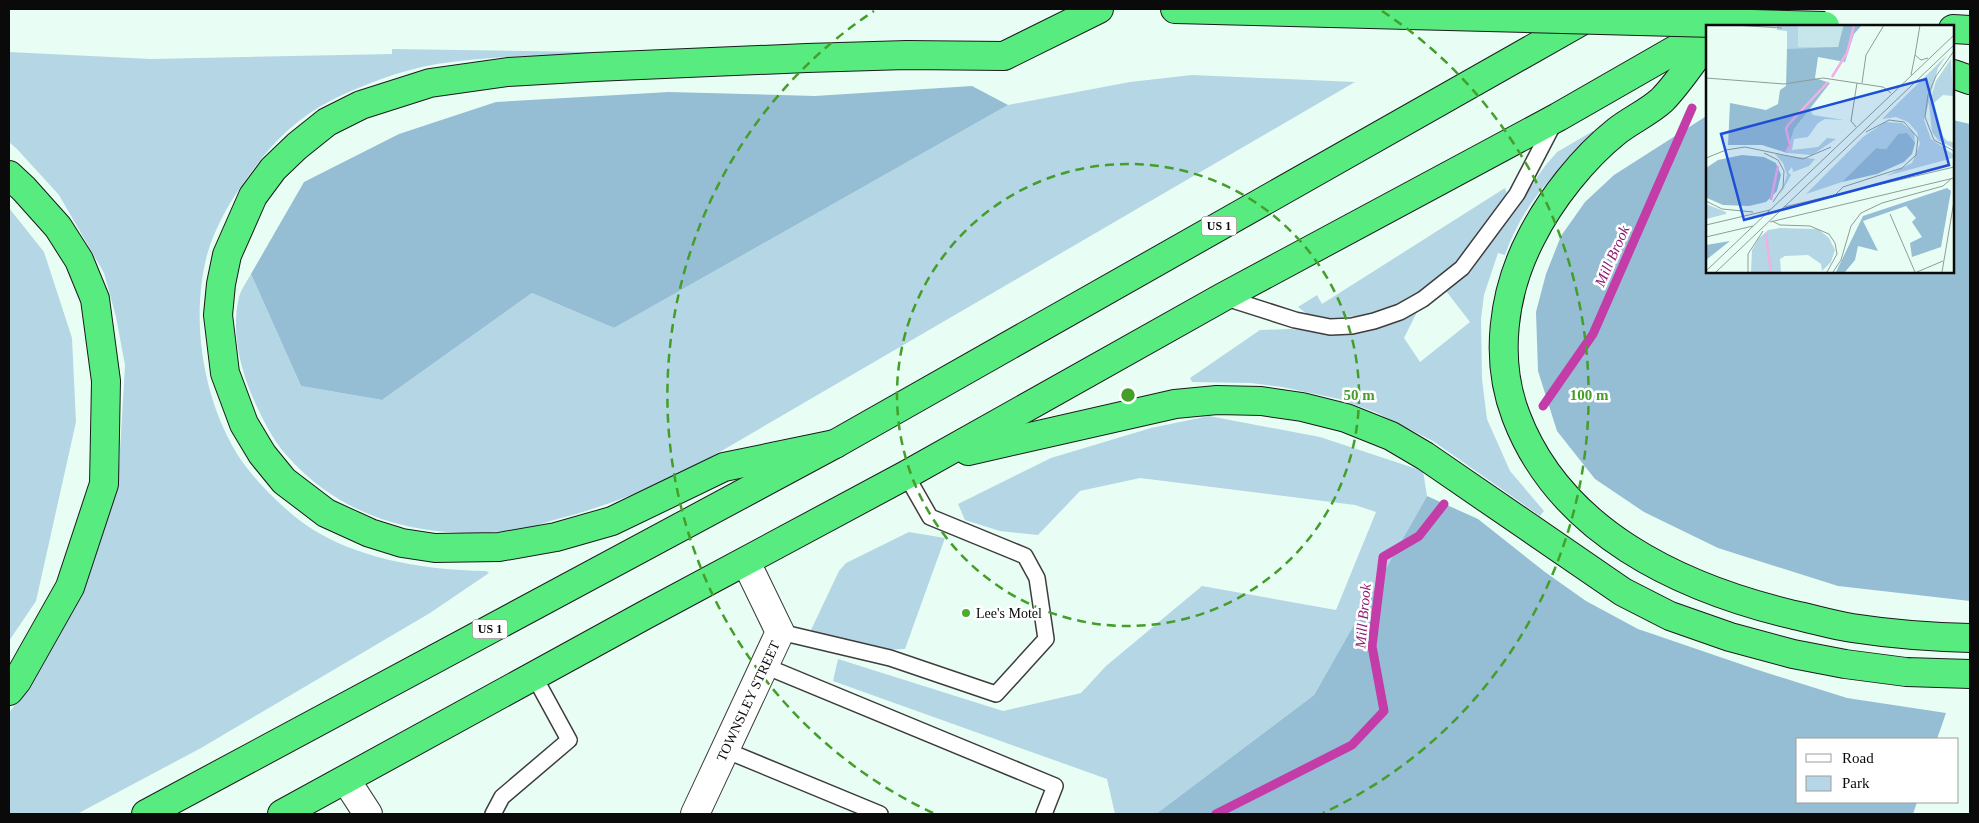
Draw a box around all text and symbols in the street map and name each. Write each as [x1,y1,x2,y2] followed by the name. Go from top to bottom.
[1706,25,1954,272] inset map
[1202,217,1236,236] road number: US 1
[1591,223,1633,290] water label: Mill Brook
[1119,386,1137,404] centre of rings
[1343,387,1375,403] text: 50 m
[1570,387,1609,403] text: 100 m
[1352,583,1374,650] water label: Mill Brook
[976,606,1042,621] place label: Lee's Motel
[960,607,972,619] marker: Lee's Motel
[472,620,508,638] road number: US 1
[714,638,783,764] street label: TOWNSLEY STREET
[1796,738,1959,803] legend
[1842,750,1874,766] text: Road
[1842,775,1870,791] text: Park

